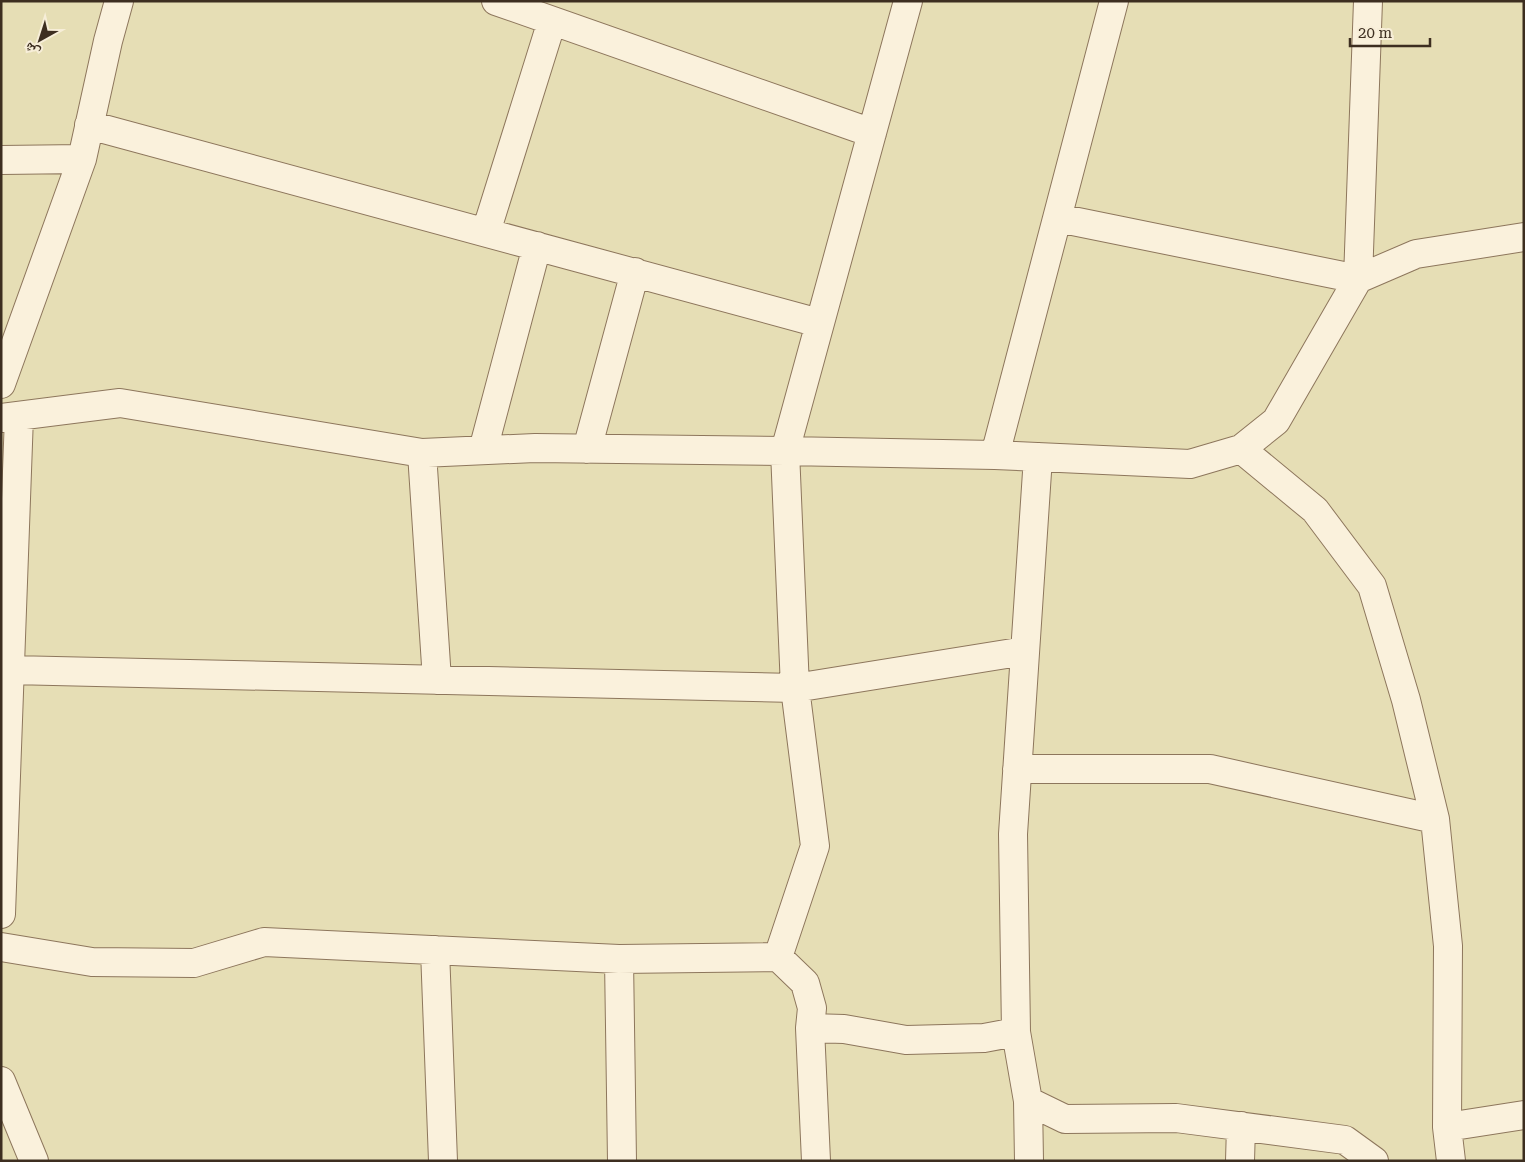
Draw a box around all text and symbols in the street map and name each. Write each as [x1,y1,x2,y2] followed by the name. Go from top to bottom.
[15,15,65,65] north arrow
[1350,15,1430,47] scale bar
[1358,24,1393,42] text: 20 m
[21,38,43,61] text: ش

